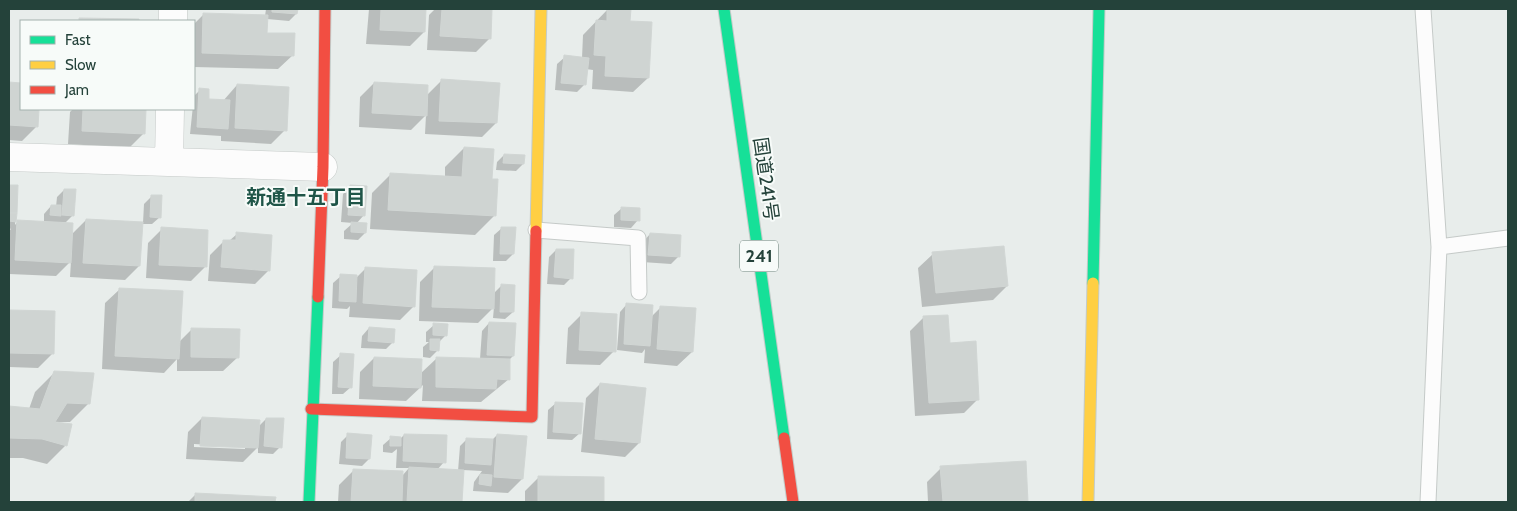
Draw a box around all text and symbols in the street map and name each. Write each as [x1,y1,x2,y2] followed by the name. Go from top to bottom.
[20,20,195,110] legend
[65,31,90,49] text: Fast
[65,56,96,74] text: Slow
[64,81,89,99] text: Jam
[749,136,783,222] street label: 国道241号
[246,185,366,209] district label: 新通十五丁目
[740,240,778,272] road number: 241

